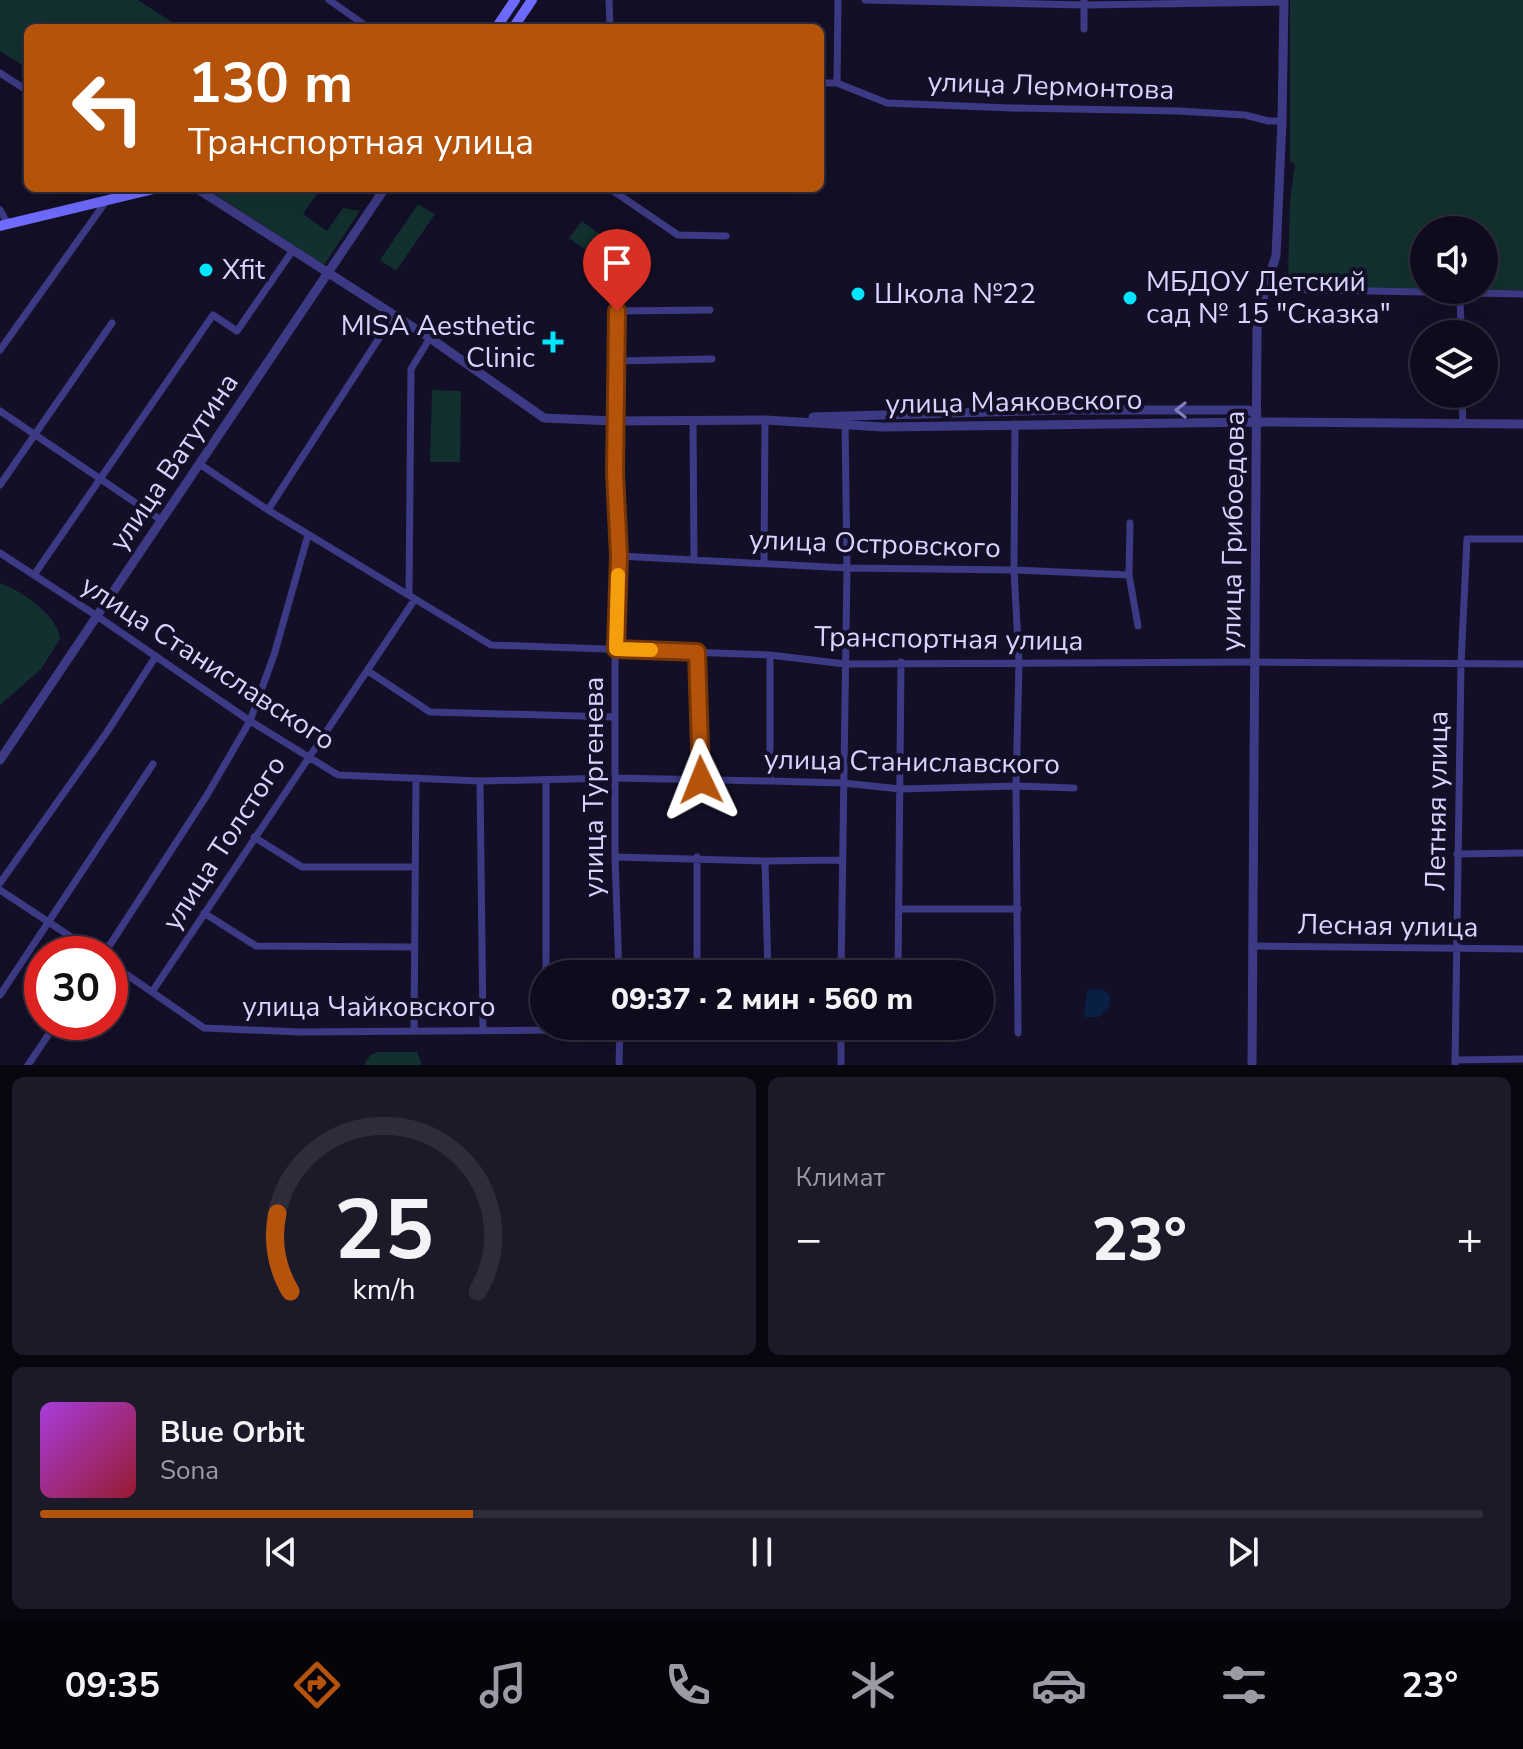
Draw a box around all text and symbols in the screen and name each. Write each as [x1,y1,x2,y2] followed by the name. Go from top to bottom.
[188,45,353,122] text: 130 m
[56,56,160,160] icon: left
[927,63,1175,109] street label: улица Лермонтова
[188,118,534,167] text: Транспортная улица
[1410,216,1498,408] map controls
[1410,216,1498,304] button: sound
[583,229,651,311] pin
[595,241,639,285] icon: arrive
[222,251,265,289] place label: Xfit
[197,261,215,279] marker: Xfit
[1146,263,1391,333] place label: МБДОУ Детский сад № 15 "Сказка"
[874,275,1036,313] place label: Школа №22
[849,285,867,303] marker: Школа №22
[1121,289,1139,307] marker: МБДОУ Детский сад № 15 "Сказка"
[341,307,535,377] place label: MISA Aesthetic Clinic
[1410,320,1498,408] button: layers
[542,331,564,353] marker: MISA Aesthetic Clinic
[100,366,248,558] street label: улица Ватутина
[885,381,1143,423] street label: улица Маяковского
[1174,401,1187,419] one-way arrow
[1212,410,1254,652] street label: улица Грибоедова
[748,521,1002,567] street label: улица Островского
[74,566,342,760] street label: улица Станиславского
[814,618,1084,660] street label: Транспортная улица
[575,677,613,897] street label: улица Тургенева
[1416,711,1458,891] street label: Летняя улица
[659,738,743,822] position arrow
[764,740,1060,784] street label: улица Станиславского
[153,748,295,938] street label: улица Толстого
[1297,905,1479,947] street label: Лесная улица
[24,936,128,1040] speed limit sign: 30
[611,979,913,1020] text: 09:37 · 2 мин · 560 m
[242,988,496,1026] street label: улица Чайковского
[796,1160,885,1195] text: Климат
[334,1174,434,1287] text: 25
[1092,1199,1187,1281] text: 23°
[796,1210,822,1270] text: −
[1457,1210,1483,1270] text: +
[352,1270,415,1309] text: km/h
[160,1412,304,1453] text: Blue Orbit
[160,1453,219,1488] text: Sona
[259,1530,303,1574] icon: previous
[740,1530,784,1574] icon: pause
[1221,1530,1265,1574] icon: next
[289,1657,345,1713] icon: directions
[475,1657,531,1713] icon: music
[660,1657,716,1713] icon: phone
[845,1657,901,1713] icon: climate
[1031,1657,1087,1713] icon: car
[1216,1657,1272,1713] icon: filters
[65,1661,160,1710] text: 09:35
[1401,1661,1458,1710] text: 23°

